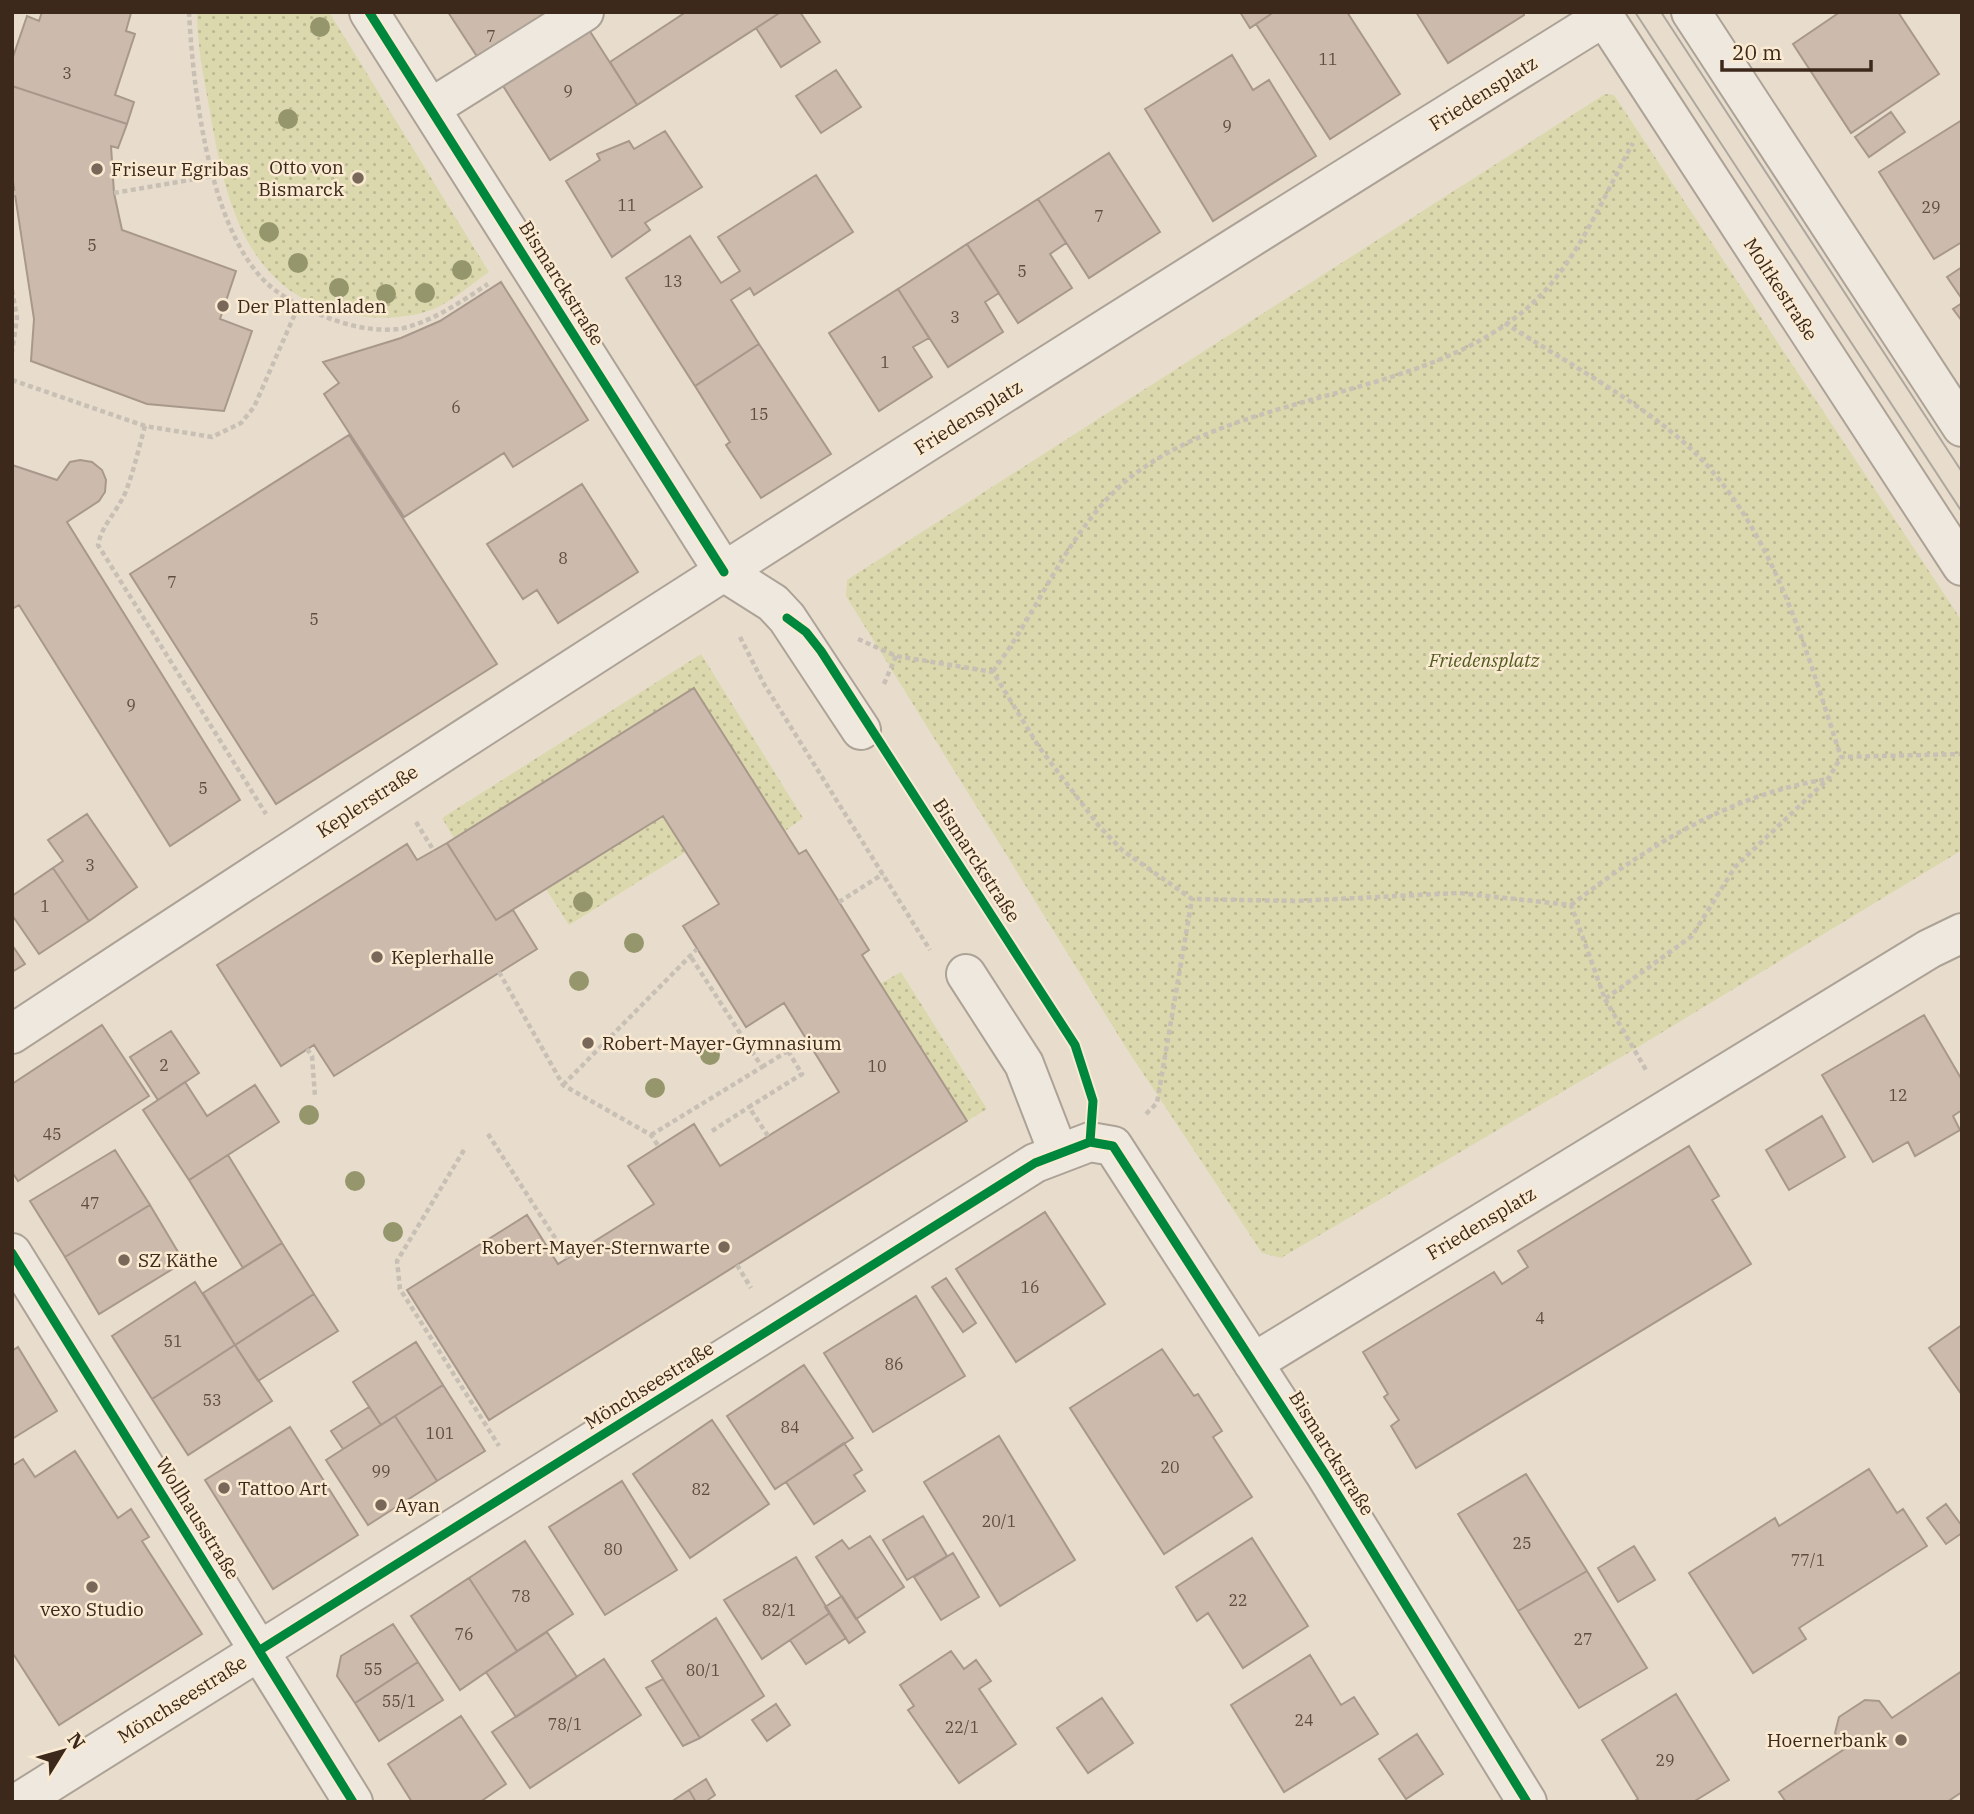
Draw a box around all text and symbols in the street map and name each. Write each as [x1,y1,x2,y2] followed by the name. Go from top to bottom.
[486,26,496,46] house number: 7
[1722,28,1871,72] scale bar
[1732,38,1782,66] text: 20 m
[1318,49,1338,69] house number: 11
[1424,50,1542,136] street label: Friedensplatz
[62,63,72,83] house number: 3
[563,81,573,101] house number: 9
[1222,116,1232,136] house number: 9
[258,155,344,201] place label: Otto von Bismarck
[111,157,249,181] place label: Friseur Egribas
[89,161,105,177] marker: Friseur Egribas
[350,170,366,186] marker: Otto von Bismarck
[617,195,637,215] house number: 11
[1921,197,1941,217] house number: 29
[1094,206,1104,226] house number: 7
[514,216,610,350] street label: Bismarckstraße
[1739,233,1823,345] street label: Moltkestraße
[87,235,97,255] house number: 5
[1017,261,1027,281] house number: 5
[663,271,683,291] house number: 13
[237,294,387,318] place label: Der Plattenladen
[215,298,231,314] marker: Der Plattenladen
[950,307,960,327] house number: 3
[880,352,890,372] house number: 1
[909,374,1027,460] street label: Friedensplatz
[451,397,461,417] house number: 6
[749,404,769,424] house number: 15
[558,548,568,568] house number: 8
[167,572,177,592] house number: 7
[309,609,319,629] house number: 5
[1428,648,1540,672] park label: Friedensplatz
[126,695,136,715] house number: 9
[312,759,422,843] street label: Keplerstraße
[198,778,208,798] house number: 5
[928,794,1026,926] street label: Bismarckstraße
[85,855,95,875] house number: 3
[40,896,50,916] house number: 1
[391,945,494,969] place label: Keplerhalle
[369,949,385,965] marker: Keplerhalle
[602,1031,842,1055] place label: Robert-Mayer-Gymnasium
[580,1035,596,1051] marker: Robert-Mayer-Gymnasium
[159,1055,169,1075] house number: 2
[867,1056,887,1076] house number: 10
[1888,1085,1908,1105] house number: 12
[42,1124,62,1144] house number: 45
[1422,1181,1540,1265] street label: Friedensplatz
[80,1193,100,1213] house number: 47
[482,1235,710,1259] place label: Robert-Mayer-Sternwarte
[716,1239,732,1255] marker: Robert-Mayer-Sternwarte
[138,1248,218,1272] place label: SZ Käthe
[116,1252,132,1268] marker: SZ Käthe
[1020,1277,1040,1297] house number: 16
[1535,1308,1545,1328] house number: 4
[163,1331,183,1351] house number: 51
[580,1336,718,1434] street label: Mönchseestraße
[884,1354,904,1374] house number: 86
[1284,1386,1380,1520] street label: Bismarckstraße
[202,1390,222,1410] house number: 53
[780,1417,800,1437] house number: 84
[426,1423,454,1443] house number: 101
[151,1452,245,1584] street label: Wollhausstraße
[1160,1457,1180,1477] house number: 20
[371,1461,391,1481] house number: 99
[238,1476,328,1500] place label: Tattoo Art
[691,1479,711,1499] house number: 82
[216,1480,232,1496] marker: Tattoo Art
[395,1493,440,1517] place label: Ayan
[373,1497,389,1513] marker: Ayan
[982,1511,1016,1531] house number: 20/1
[1512,1533,1532,1553] house number: 25
[603,1539,623,1559] house number: 80
[1791,1550,1825,1570] house number: 77/1
[84,1579,100,1595] marker: vexo Studio
[511,1586,531,1606] house number: 78
[1228,1590,1248,1610] house number: 22
[40,1597,144,1621] place label: vexo Studio
[762,1600,796,1620] house number: 82/1
[454,1624,474,1644] house number: 76
[1573,1629,1593,1649] house number: 27
[113,1650,251,1748] street label: Mönchseestraße
[363,1659,383,1679] house number: 55
[686,1660,720,1680] house number: 80/1
[382,1691,416,1711] house number: 55/1
[1294,1710,1314,1730] house number: 24
[548,1714,582,1734] house number: 78/1
[28,1716,98,1786] north arrow
[945,1717,979,1737] house number: 22/1
[62,1728,91,1754] text: N
[1767,1728,1887,1752] place label: Hoernerbank
[1893,1732,1909,1748] marker: Hoernerbank
[1655,1750,1675,1770] house number: 29

